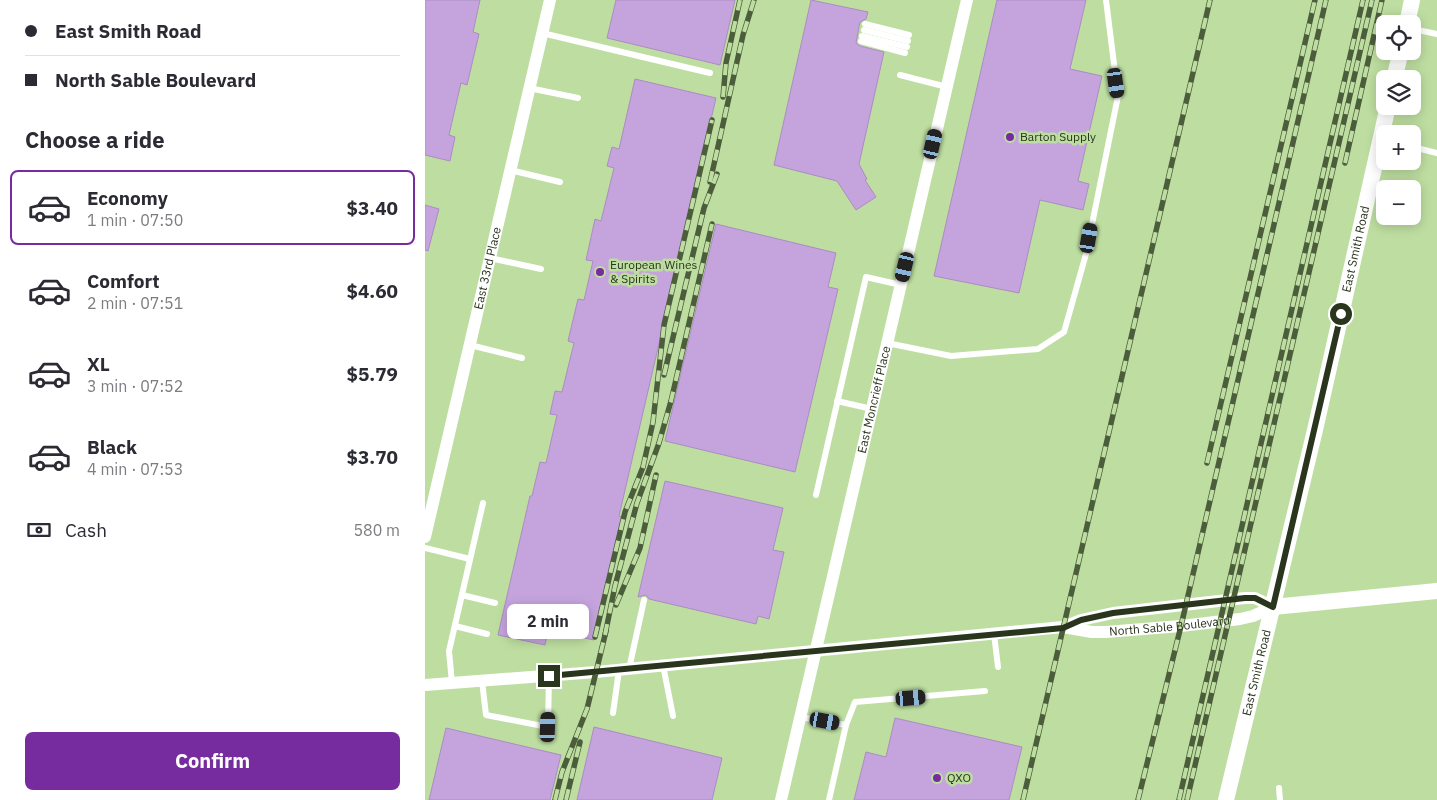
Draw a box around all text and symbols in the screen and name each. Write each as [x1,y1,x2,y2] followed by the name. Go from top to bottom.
[1376,15,1421,225] map controls
[1376,15,1421,60] button: locate
[55,19,202,43] text: East Smith Road
[1106,67,1125,99] car
[55,68,256,92] text: North Sable Boulevard
[1376,70,1421,115] button: layers
[25,125,165,154] text: Choose a ride
[1376,125,1421,170] button: +
[922,128,943,160] car
[1020,129,1096,144] place label: Barton Supply
[1004,131,1016,143] marker: Barton Supply
[1376,180,1421,225] button: −
[27,185,72,230] icon: car
[87,186,168,210] text: Economy
[346,196,398,220] text: $3.40
[1338,204,1372,294] street label: East Smith Road
[87,210,183,230] text: 1 min · 07:50
[1079,222,1098,254] car
[470,225,504,311] street label: East 33rd Place
[894,251,915,283] car
[610,257,698,286] place label: European Wines & Spirits
[594,266,606,278] marker: European Wines & Spirits
[27,268,72,313] icon: car
[87,269,160,293] text: Comfort
[346,279,398,303] text: $4.60
[87,293,183,313] text: 2 min · 07:51
[1330,303,1352,325] route start
[854,344,893,455] street label: East Moncrieff Place
[27,351,72,396] icon: car
[87,352,110,376] text: XL
[346,362,398,386] text: $5.79
[87,376,183,396] text: 3 min · 07:52
[27,434,72,479] icon: car
[87,435,137,459] text: Black
[346,445,398,469] text: $3.70
[87,459,183,479] text: 4 min · 07:53
[25,516,53,544] icon: cash
[65,518,107,542] text: Cash
[353,520,400,540] text: 580 m
[508,604,590,638] callout: 2 min
[527,611,569,631] text: 2 min
[1109,612,1231,639] street label: North Sable Boulevard
[1239,628,1274,717] street label: East Smith Road
[538,665,560,687] route end
[895,689,926,707] car
[808,711,841,731] car
[539,712,556,742] car
[25,732,400,790] button: Confirm
[947,770,971,785] place label: QXO
[931,772,943,784] marker: QXO

